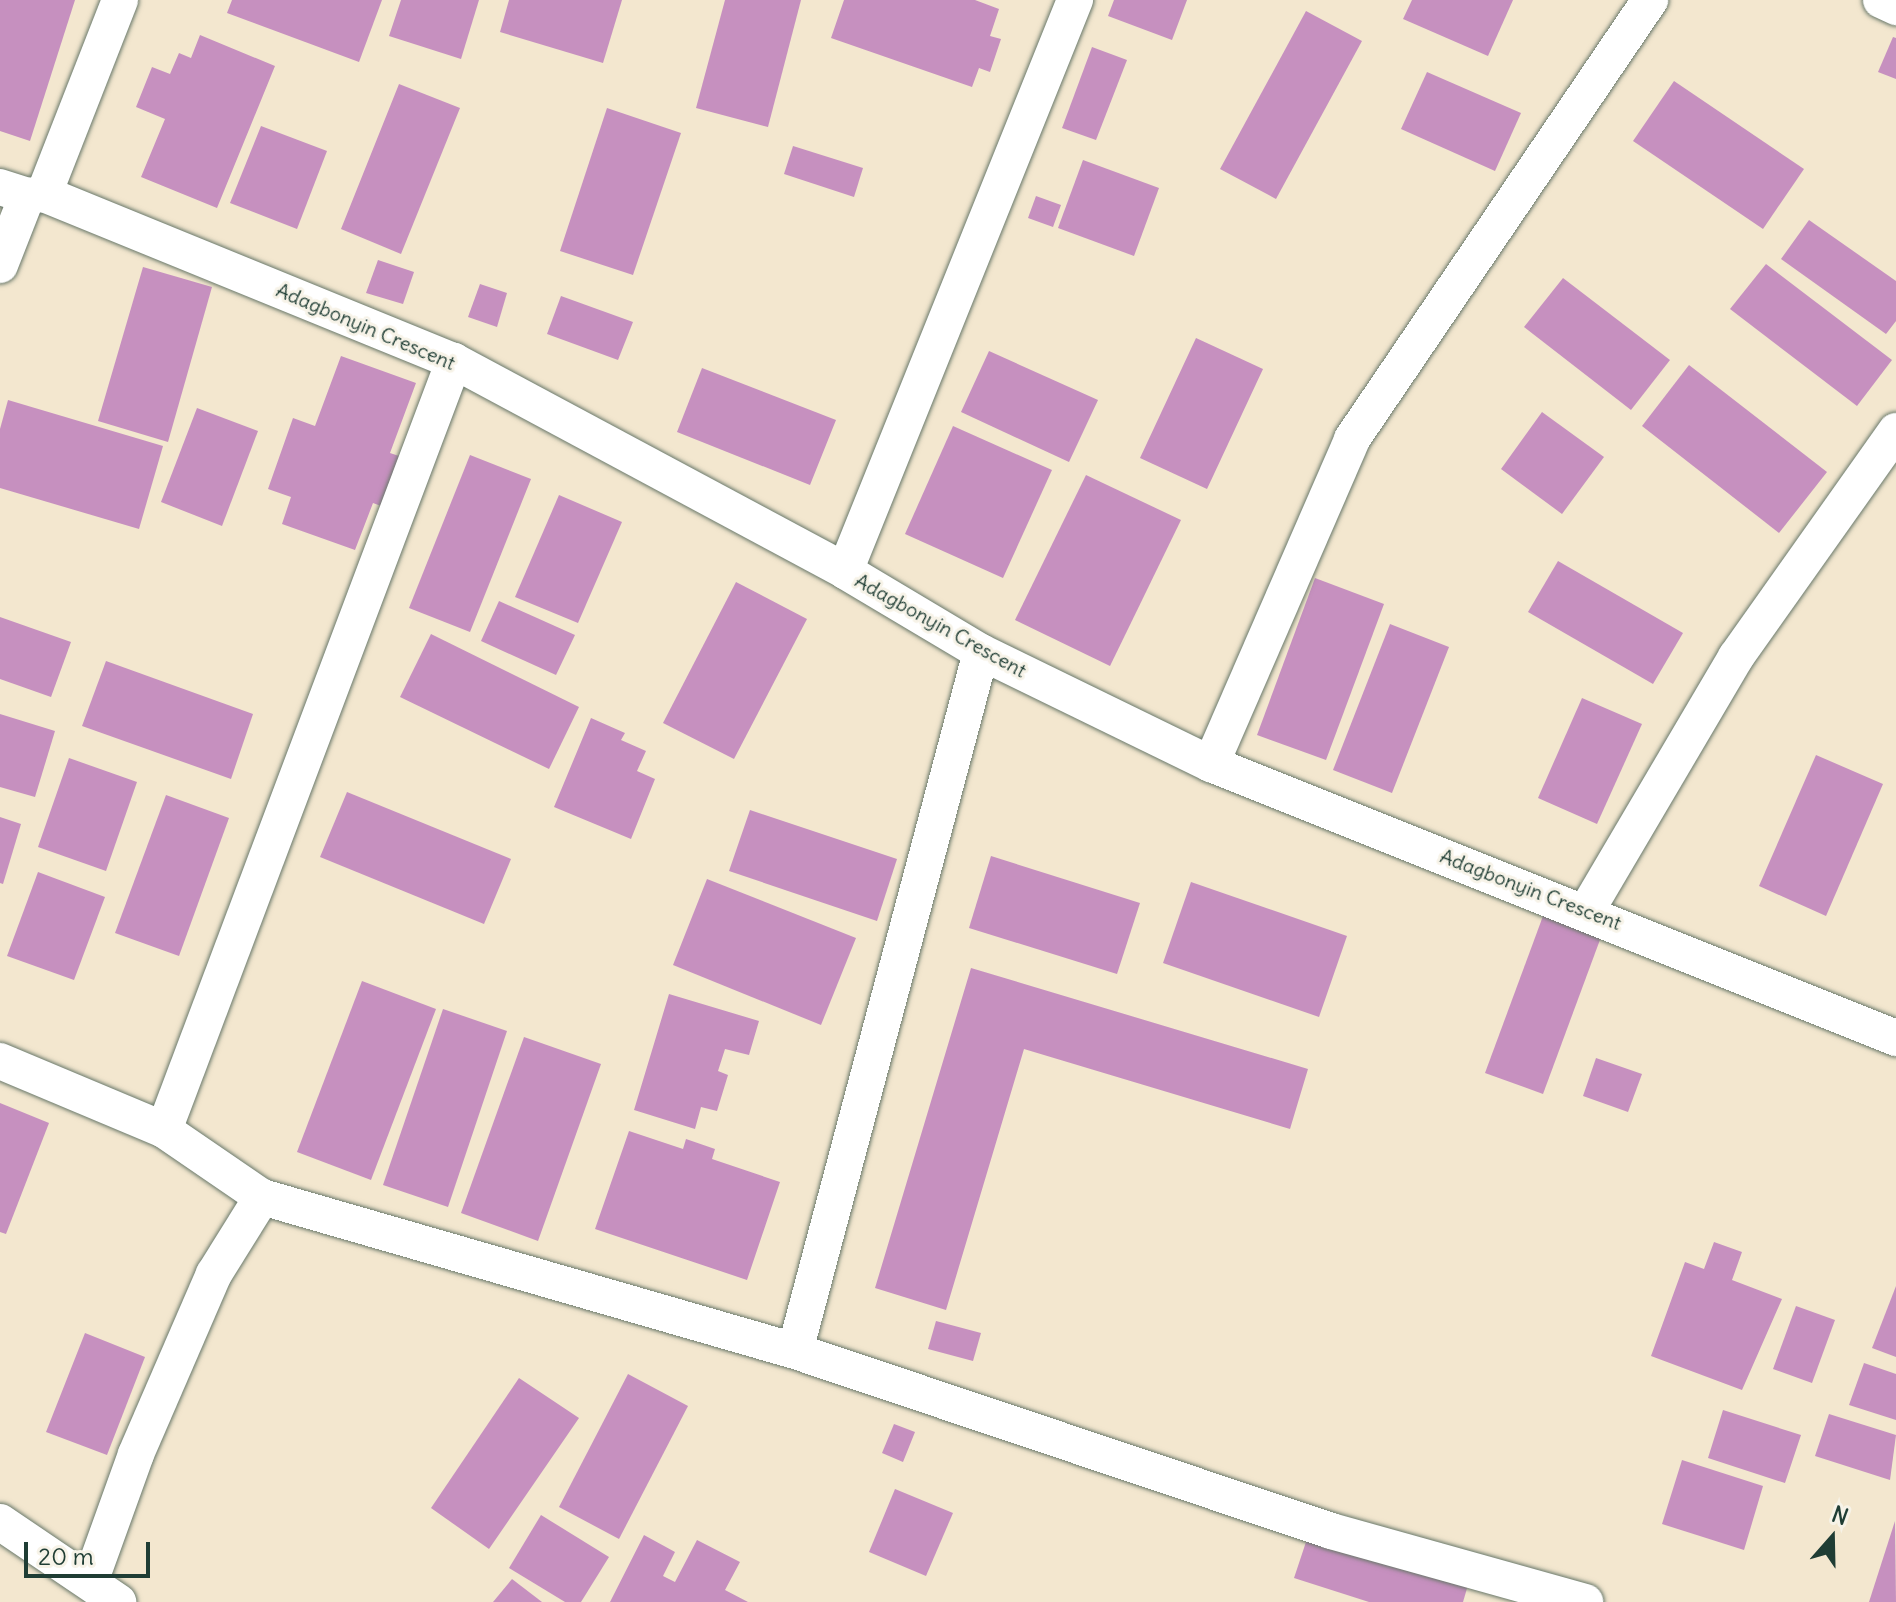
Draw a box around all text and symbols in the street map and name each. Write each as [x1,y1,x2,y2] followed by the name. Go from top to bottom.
[273,277,459,375] street label: Adagbonyin Crescent
[851,568,1031,682] street label: Adagbonyin Crescent
[1437,843,1625,935] street label: Adagbonyin Crescent
[1792,1498,1872,1578] north arrow
[1828,1500,1852,1531] text: N
[28,1526,154,1576] scale bar
[38,1541,94,1571] text: 20 m

